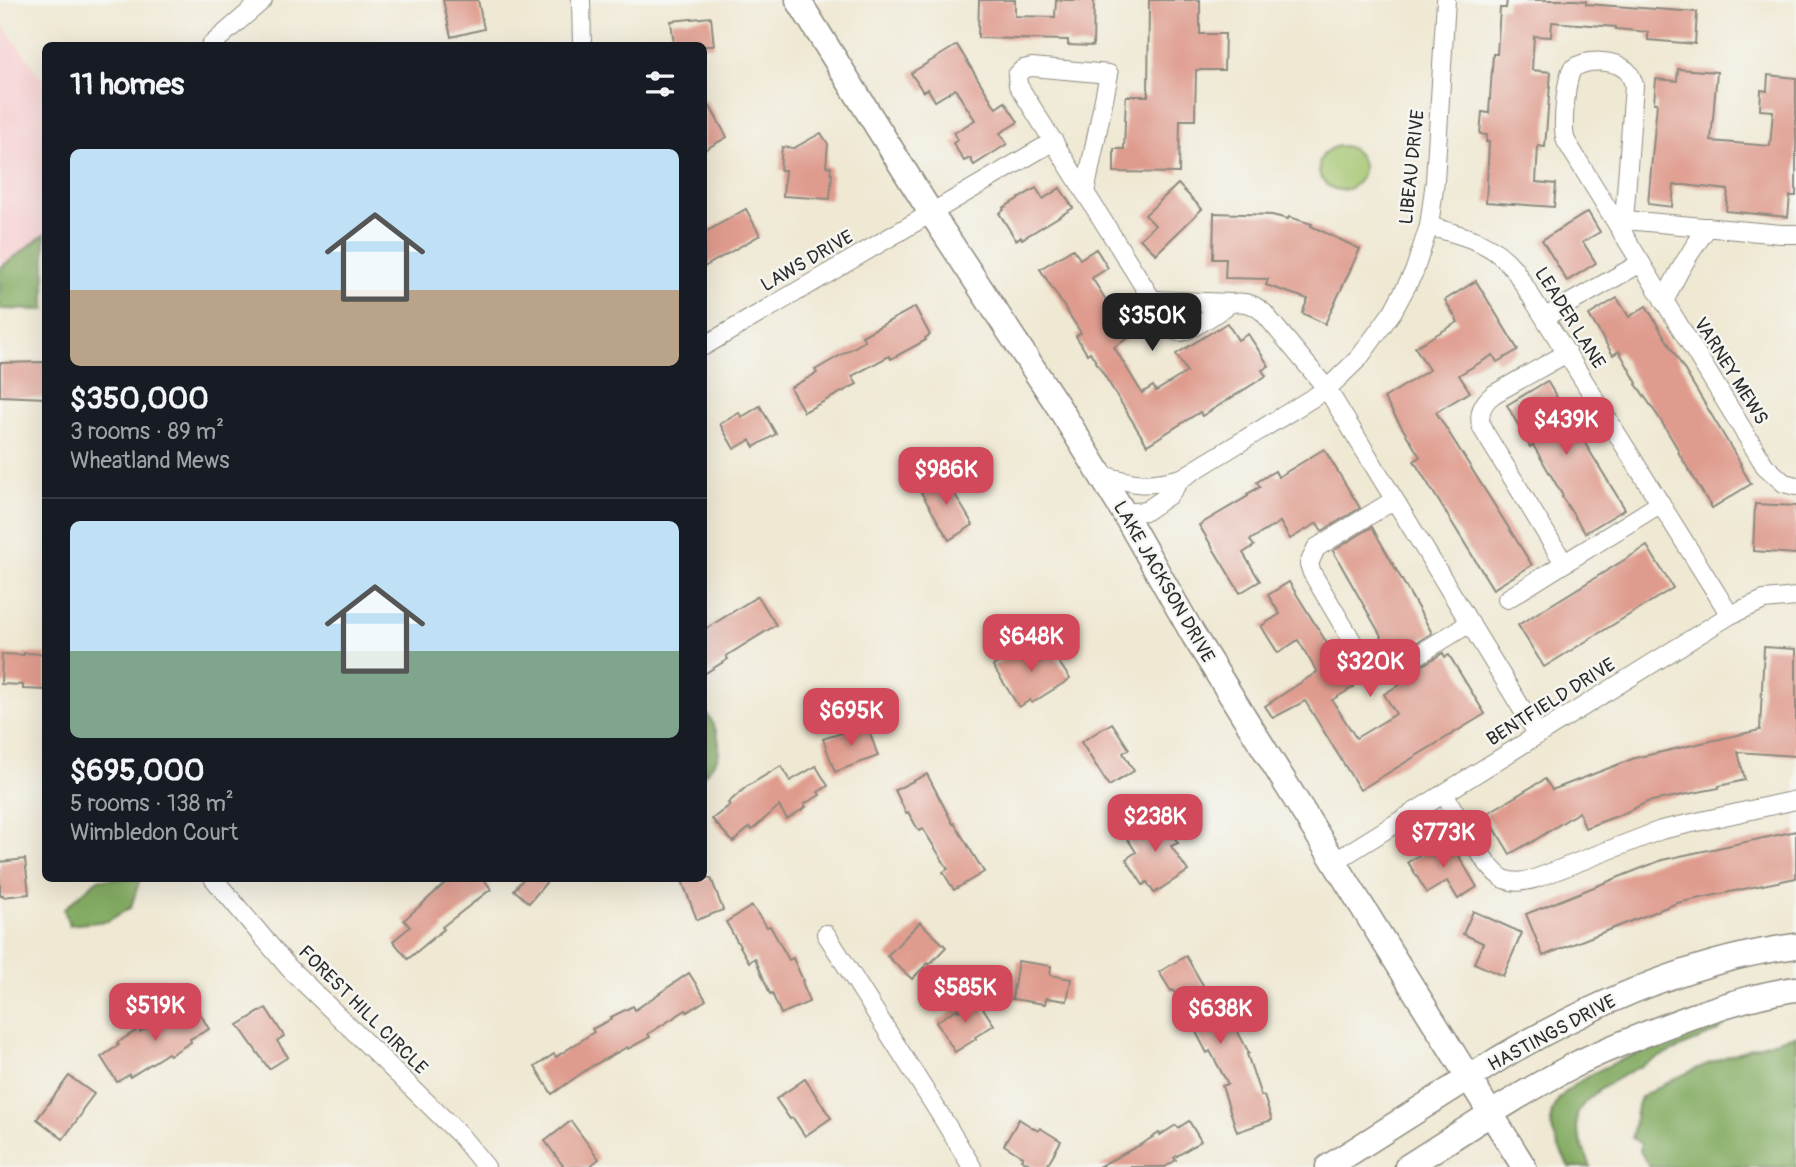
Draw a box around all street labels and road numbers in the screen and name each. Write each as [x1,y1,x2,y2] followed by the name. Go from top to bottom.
[1394,108,1430,226] street label: LIBEAU DRIVE
[756,225,858,297] street label: LAWS DRIVE
[1529,263,1611,373] street label: LEADER LANE
[1688,313,1774,429] street label: VARNEY MEWS
[1108,497,1220,667] street label: LAKE JACKSON DRIVE
[1482,653,1620,751] street label: BENTFIELD DRIVE
[293,940,433,1080] street label: FOREST HILL CIRCLE
[1484,989,1620,1077] street label: HASTINGS DRIVE

